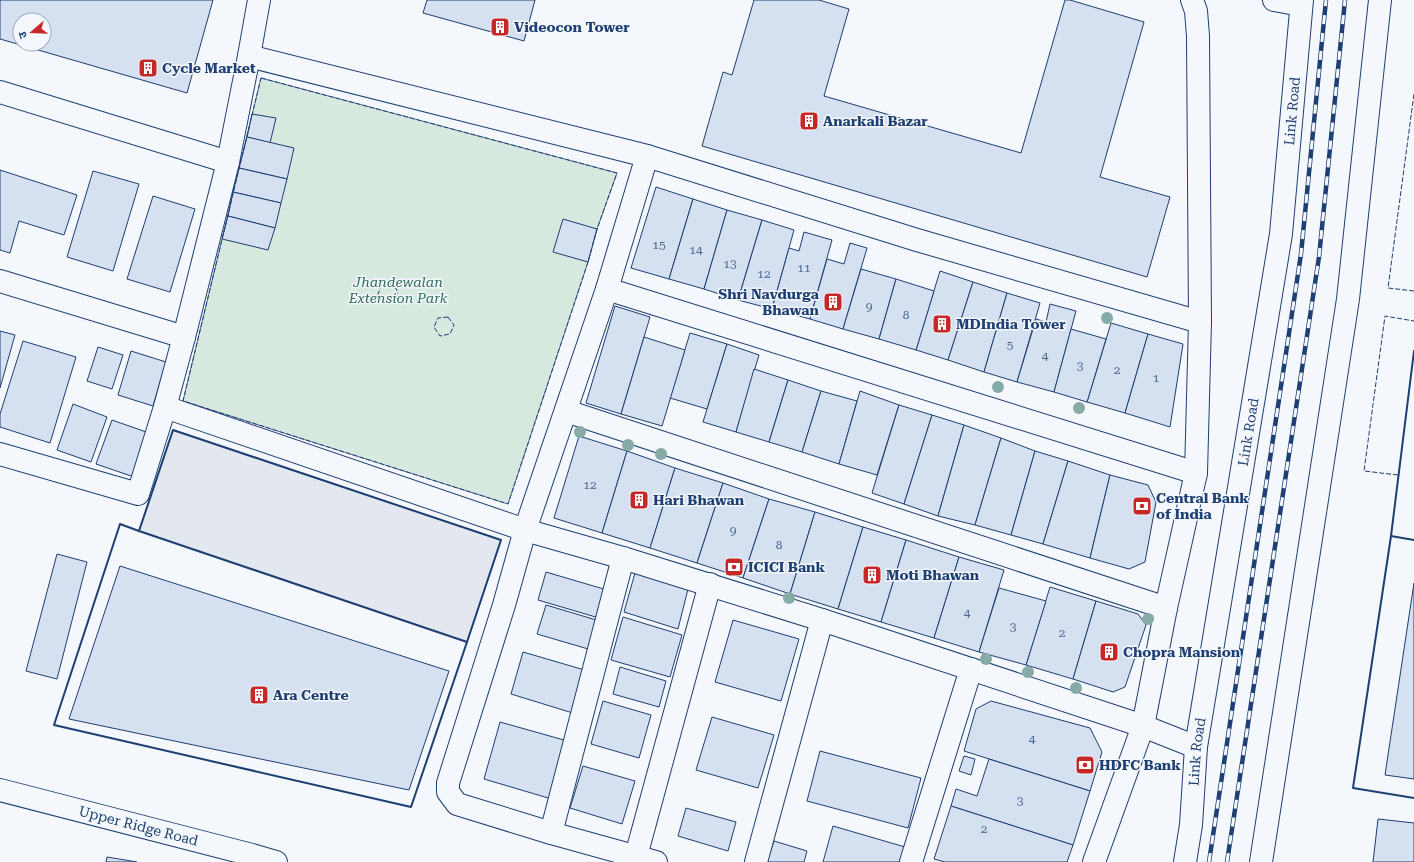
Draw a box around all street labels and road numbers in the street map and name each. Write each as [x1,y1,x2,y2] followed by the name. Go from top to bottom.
[1281,76,1303,146] street label: Link Road
[1235,397,1262,467] street label: Link Road
[1186,716,1209,786] street label: Link Road
[77,803,200,849] street label: Upper Ridge Road

